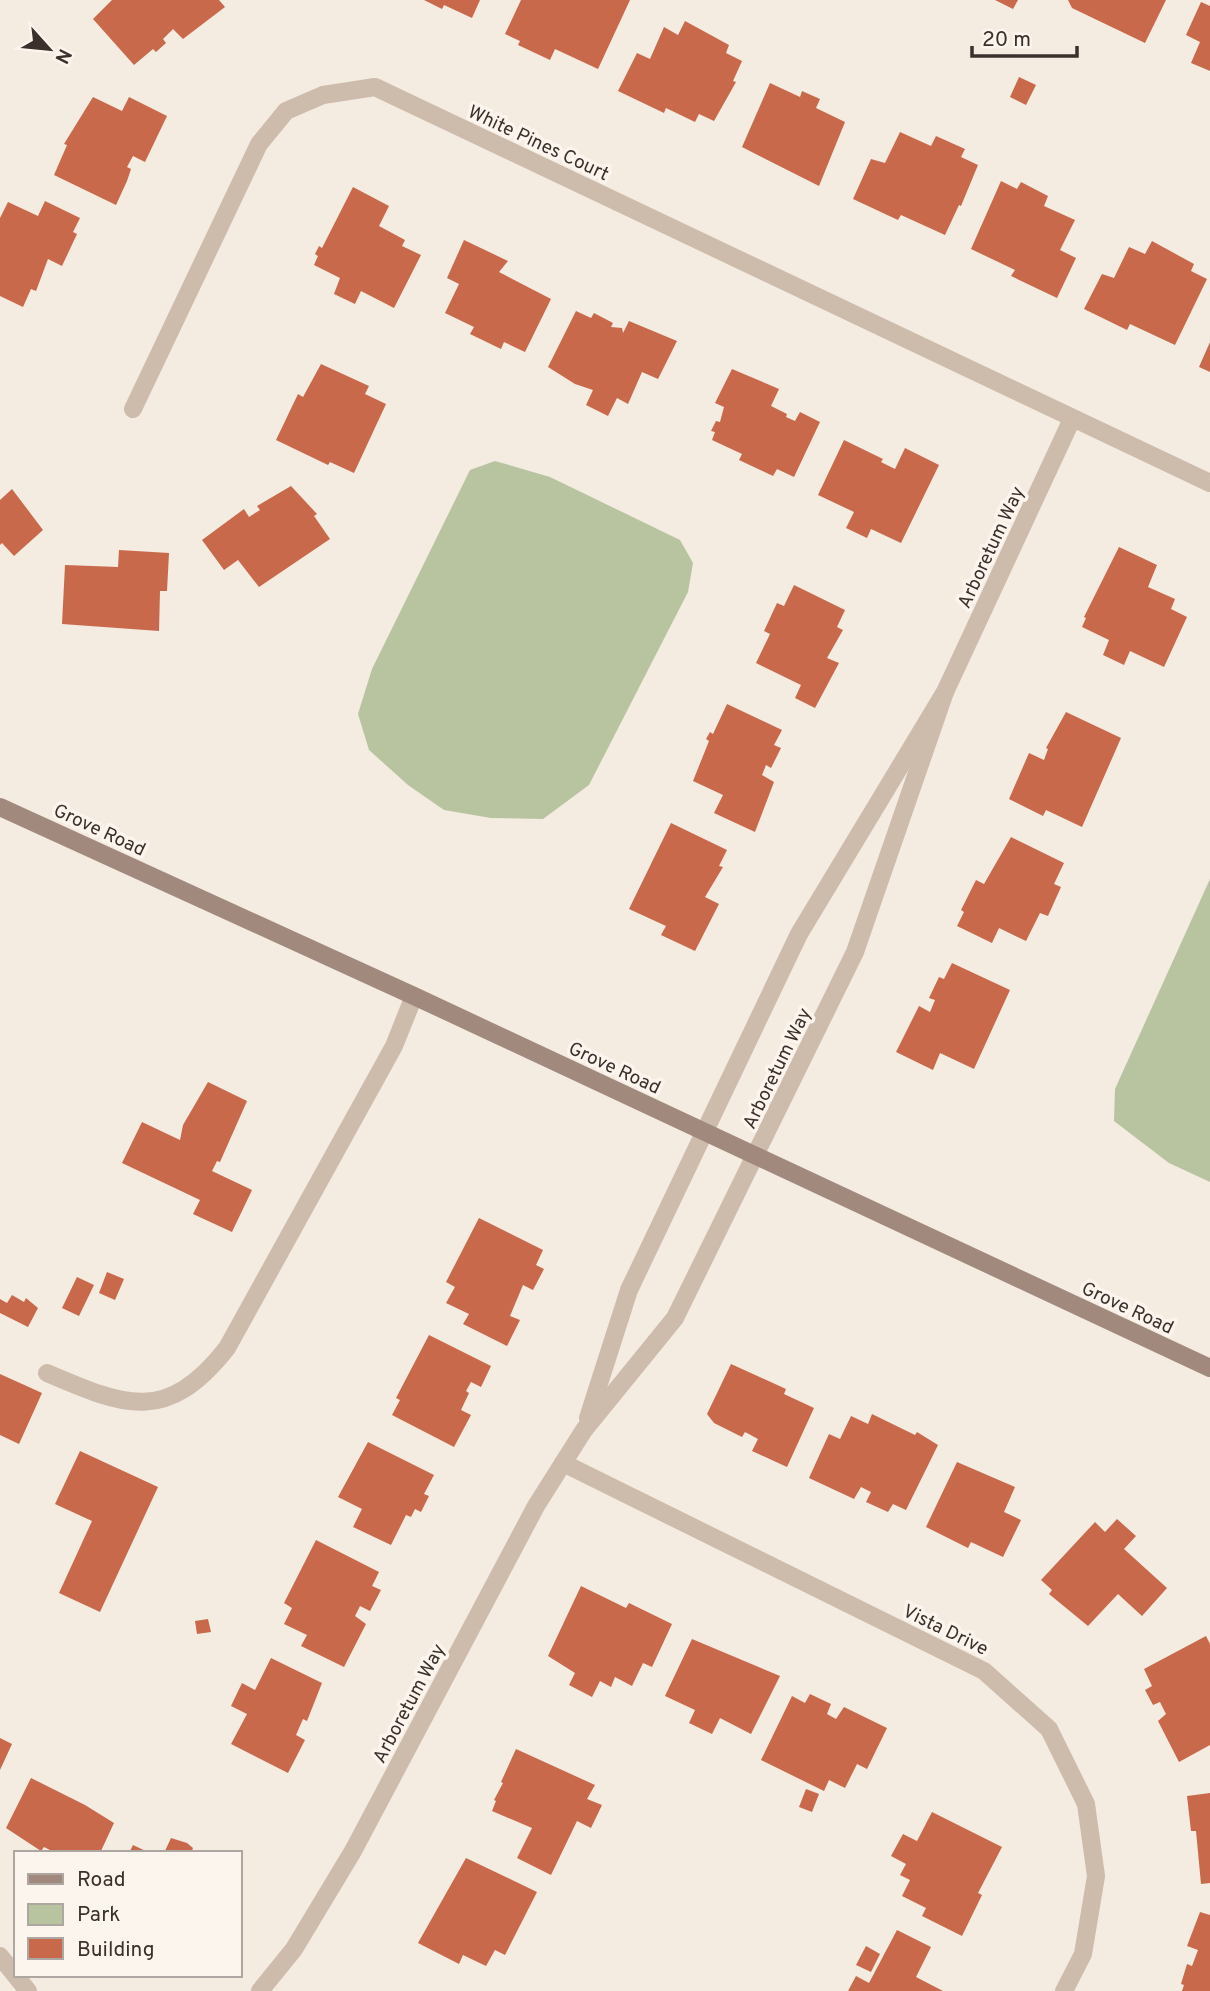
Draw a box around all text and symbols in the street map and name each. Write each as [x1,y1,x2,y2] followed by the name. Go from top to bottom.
[14,14,84,84] north arrow
[972,14,1077,58] scale bar
[982,27,1031,54] text: 20 m
[49,44,76,67] text: N
[464,101,613,187] street label: White Pines Court
[953,483,1031,613] street label: Arboretum Way
[49,799,149,863] street label: Grove Road
[738,1004,817,1133] street label: Arboretum Way
[564,1037,664,1101] street label: Grove Road
[1077,1277,1177,1341] street label: Grove Road
[898,1600,992,1662] street label: Vista Drive
[368,1640,451,1768] street label: Arboretum Way
[14,1851,242,1977] legend
[77,1867,126,1894] text: Road
[77,1902,120,1929] text: Park
[77,1937,155,1964] text: Building

